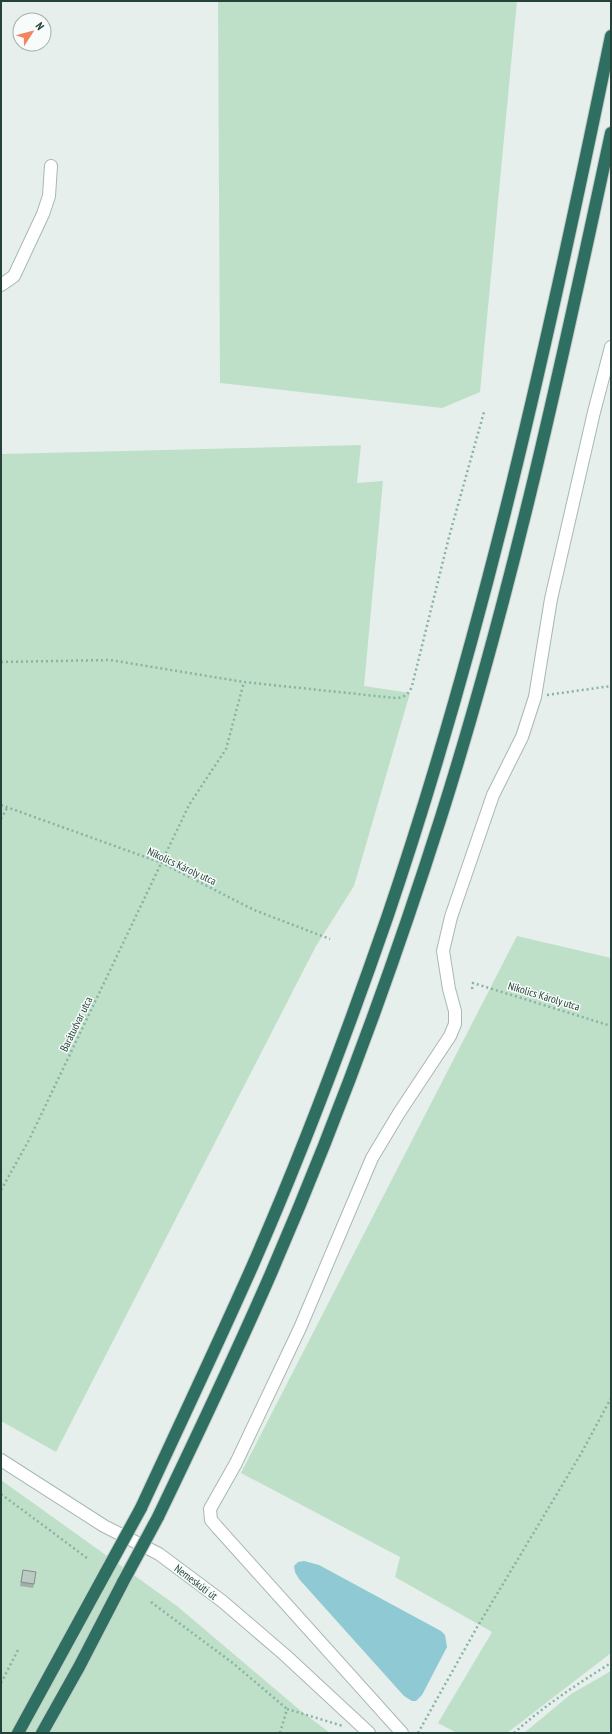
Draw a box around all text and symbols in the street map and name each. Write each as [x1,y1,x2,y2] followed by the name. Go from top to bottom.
[12,12,52,52] north arrow
[33,20,48,33] text: N
[145,844,219,888] street label: Nikolics Károly utca
[506,978,582,1014] street label: Nikolics Károly utca
[57,994,95,1054] street label: Barátudvar utca
[172,1561,220,1603] street label: Nemeskúti út

